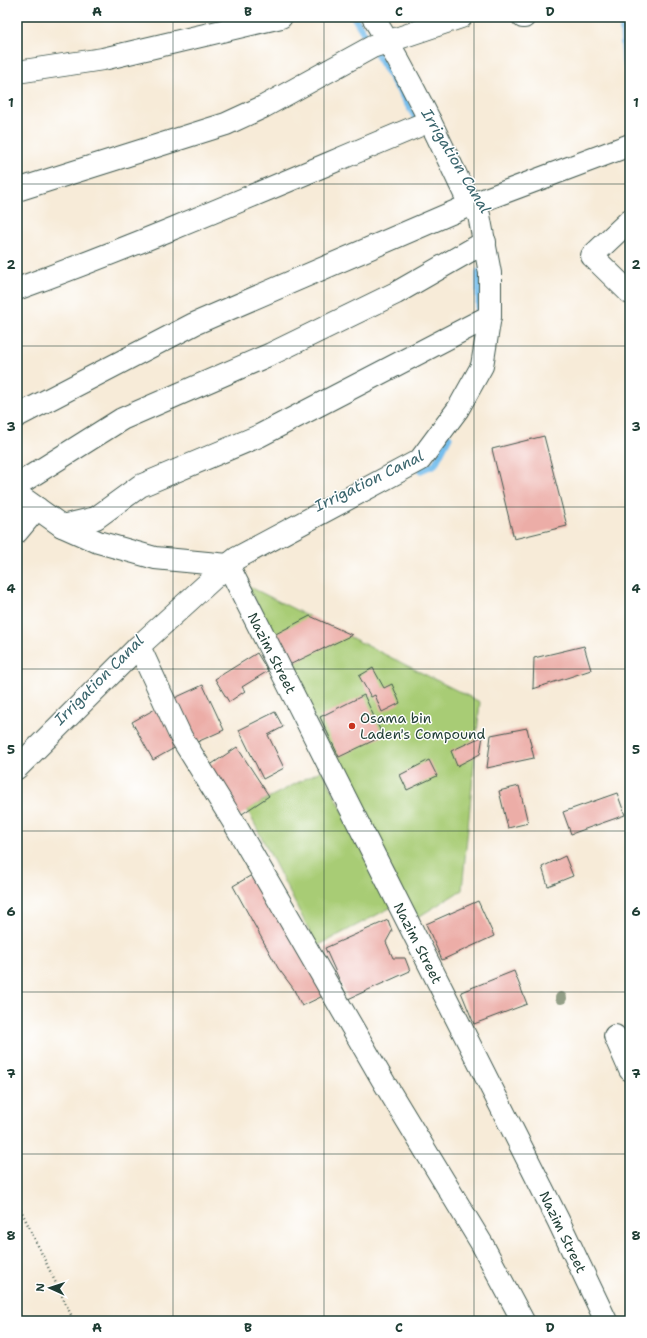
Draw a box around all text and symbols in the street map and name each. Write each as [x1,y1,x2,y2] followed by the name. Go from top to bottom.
[92,3,102,20] text: A
[244,3,252,20] text: B
[395,3,403,20] text: C
[545,3,555,20] text: D
[8,94,14,111] text: 1
[633,94,639,111] text: 1
[416,104,495,217] water label: Irrigation Canal
[6,256,16,273] text: 2
[631,256,641,273] text: 2
[6,418,16,435] text: 3
[631,418,641,435] text: 3
[310,446,427,517] water label: Irrigation Canal
[6,580,16,597] text: 4
[631,580,641,597] text: 4
[244,609,300,697] street label: Nazim Street
[49,631,148,730] water label: Irrigation Canal
[360,709,486,743] place label: Osama bin Laden's Compound
[347,721,357,731] marker: Osama bin Laden's Compound
[7,741,15,758] text: 5
[632,741,640,758] text: 5
[390,899,446,987] street label: Nazim Street
[6,903,16,920] text: 6
[631,903,641,920] text: 6
[6,1065,16,1082] text: 7
[631,1065,641,1082] text: 7
[535,1188,591,1276] street label: Nazim Street
[6,1227,16,1244] text: 8
[631,1227,641,1244] text: 8
[30,1268,70,1308] north arrow
[33,1282,48,1292] text: N
[92,1319,102,1336] text: A
[244,1319,252,1336] text: B
[395,1319,403,1336] text: C
[545,1319,555,1336] text: D

